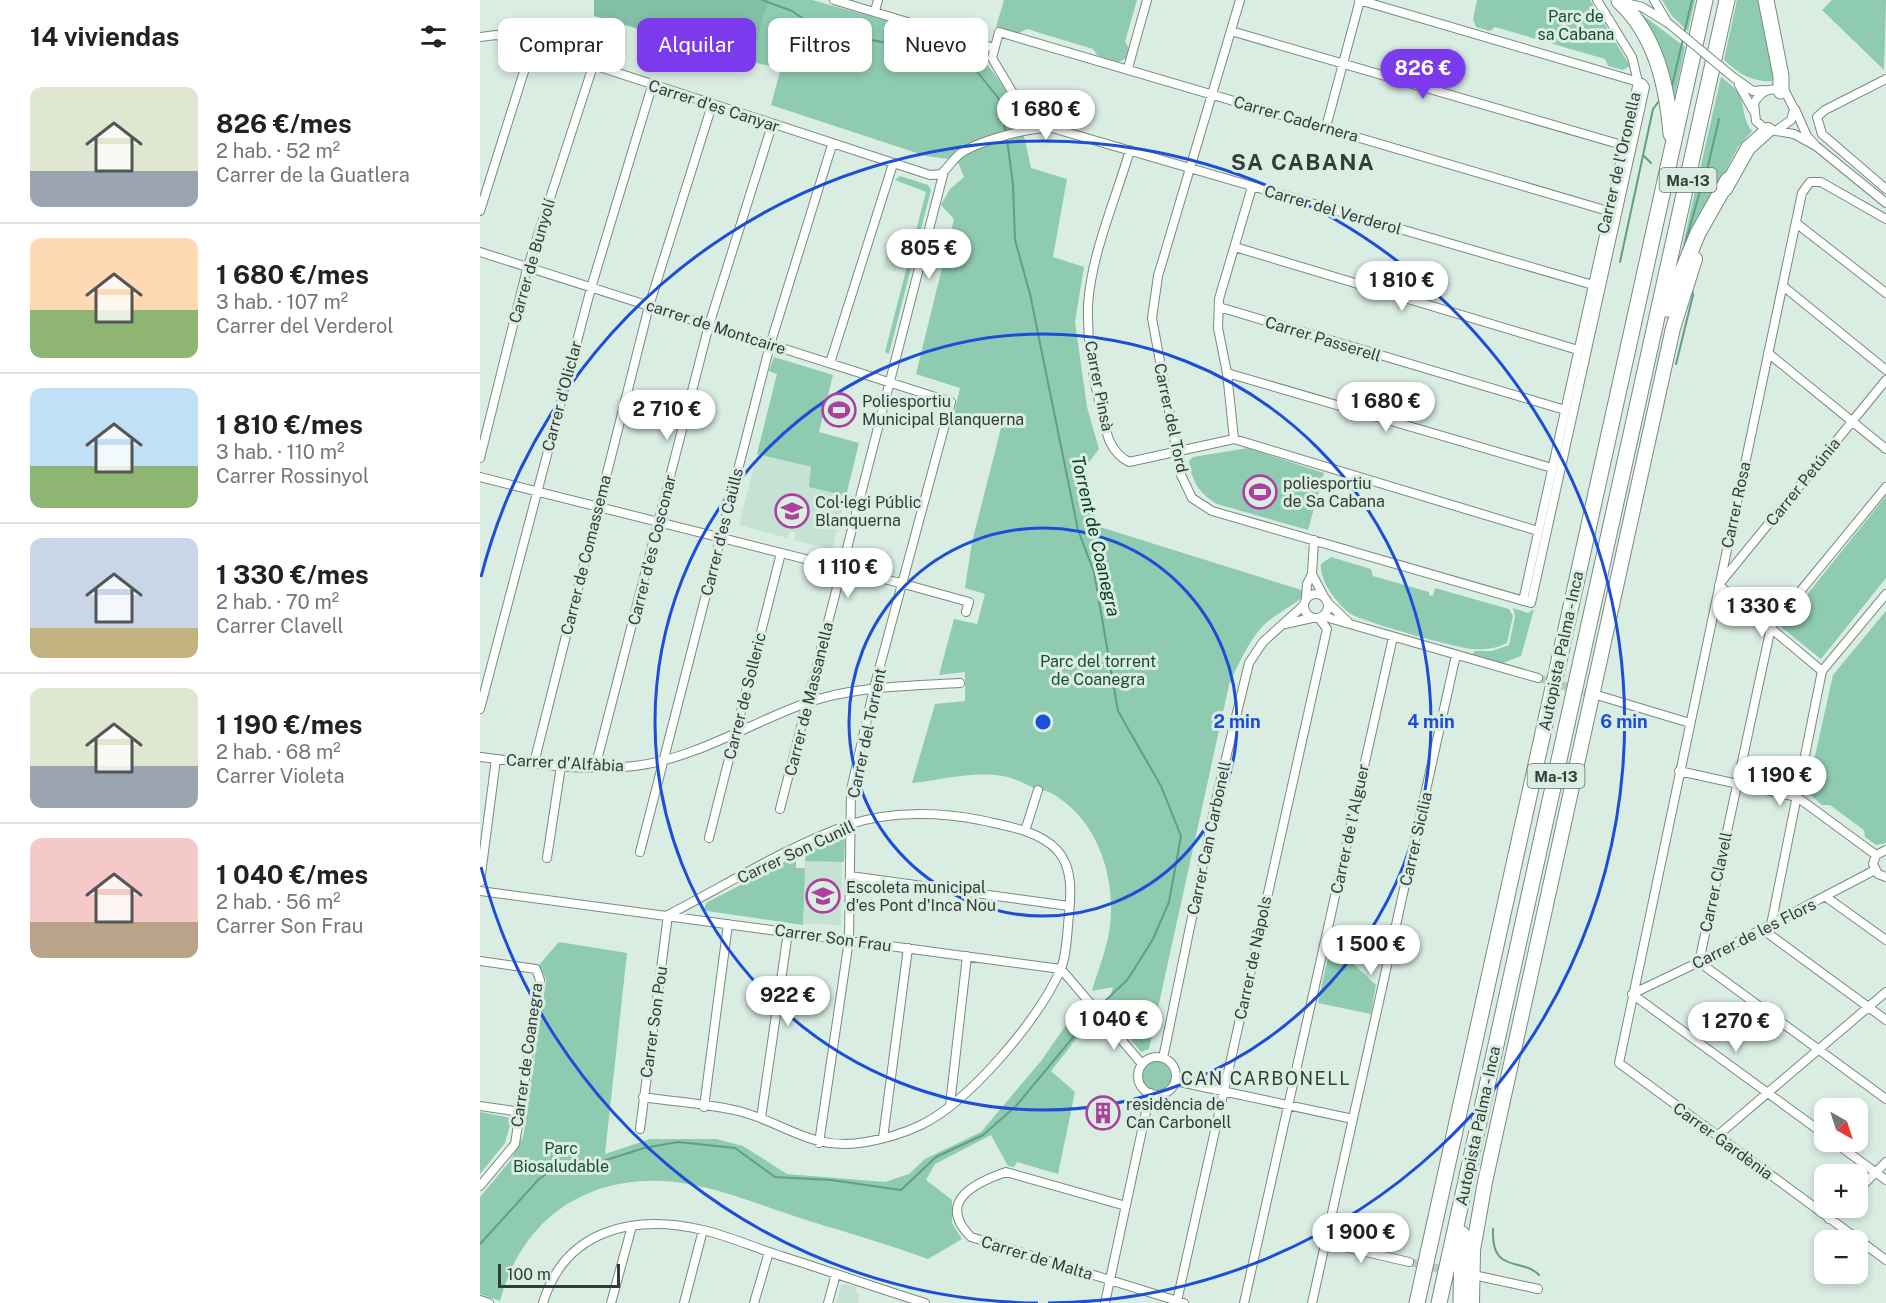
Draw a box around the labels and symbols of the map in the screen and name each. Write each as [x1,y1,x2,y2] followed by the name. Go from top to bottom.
[1538,7,1614,44] park label: Parc de sa Cabana
[1381,49,1465,100] pin: 826 €
[646,76,782,136] street label: Carrer d'es Canyar
[991,90,1101,141] pin: 1 680 €
[1593,90,1645,236] street label: Carrer de l'Oronella
[1231,92,1361,146] street label: Carrer Cadernera
[1231,149,1375,175] district label: SA CABANA
[1660,168,1716,192] road number: Ma-13
[1262,181,1404,239] street label: Carrer del Verderol
[505,195,559,325] street label: Carrer de Bunyolí
[887,229,971,280] pin: 805 €
[1347,261,1457,312] pin: 1 810 €
[644,295,788,359] street label: carrer de Montcaire
[1263,312,1383,366] street label: Carrer Passerell
[538,339,586,453] street label: Carrer d'Oliclar
[1081,339,1117,433] street label: Carrer Pinsà
[1150,361,1192,475] street label: Carrer del Tord
[1331,382,1441,433] pin: 1 680 €
[612,390,722,441] pin: 2 710 €
[821,392,857,428] sports icon: Poliesportiu Municipal Blanquerna
[862,392,1024,429] place label: Poliesportiu Municipal Blanquerna
[1762,434,1844,530] street label: Carrer Petúnia
[1067,453,1125,619] water label: Torrent de Coanegra
[1718,460,1754,550] street label: Carrer Rosa
[697,466,747,598] street label: Carrer d'es Caülls
[557,473,615,637] street label: Carrer de Comassema
[624,473,680,627] street label: Carrer d'es Cosconar
[1242,474,1278,510] sports icon: poliesportiu de Sa Cabana
[1283,474,1385,511] place label: poliesportiu de Sa Cabana
[774,493,810,529] school or university icon: Col·legi Públic Blanquerna
[815,493,921,530] place label: Col·legi Públic Blanquerna
[793,548,903,599] pin: 1 110 €
[1535,569,1587,733] street label: Autopista Palma - Inca
[1707,587,1817,638] pin: 1 330 €
[781,620,837,778] street label: Carrer de Massanella
[720,630,770,762] street label: Carrer de Solleric
[1040,652,1156,689] park label: Parc del torrent de Coanegra
[844,666,890,800] street label: Carrer del Torrent
[1213,711,1261,732] text: 2 min
[1407,711,1455,732] text: 4 min
[1600,711,1648,732] text: 6 min
[1033,712,1053,732] centre of rings
[506,750,624,776] street label: Carrer d'Alfàbia
[1725,756,1835,807] pin: 1 190 €
[1183,759,1235,917] street label: Carrer Can Carbonell
[1327,762,1373,896] street label: Carrer de l'Alguer
[1528,764,1584,788] road number: Ma-13
[1396,790,1436,888] street label: Carrer Sicília
[734,816,858,888] street label: Carrer Son Cunill
[1696,830,1736,934] street label: Carrer Clavell
[805,878,841,914] school or university icon: Escoleta municipal d'es Pont d'Inca Nou
[846,878,996,915] place label: Escoleta municipal d'es Pont d'Inca Nou
[1231,895,1275,1021] street label: Carrer de Nàpols
[1689,895,1819,973] street label: Carrer de les Flors
[773,920,893,956] street label: Carrer Son Frau
[1316,925,1426,976] pin: 1 500 €
[637,965,671,1079] street label: Carrer Son Pou
[746,976,830,1027] pin: 922 €
[507,982,547,1128] street label: Carrer de Coanegra
[1059,1000,1169,1051] pin: 1 040 €
[1681,1002,1791,1053] pin: 1 270 €
[1452,1044,1504,1208] street label: Autopista Palma - Inca
[1181,1068,1351,1089] district label: CAN CARBONELL
[1085,1095,1121,1131] building icon: residència de Can Carbonell
[1126,1095,1231,1132] place label: residència de Can Carbonell
[1669,1098,1777,1184] street label: Carrer Gardènia
[1814,1098,1868,1152] north arrow
[513,1139,609,1176] park label: Parc Biosaludable
[1306,1213,1416,1264] pin: 1 900 €
[979,1232,1095,1284] street label: Carrer de Malta
[498,1261,620,1288] scale bar

